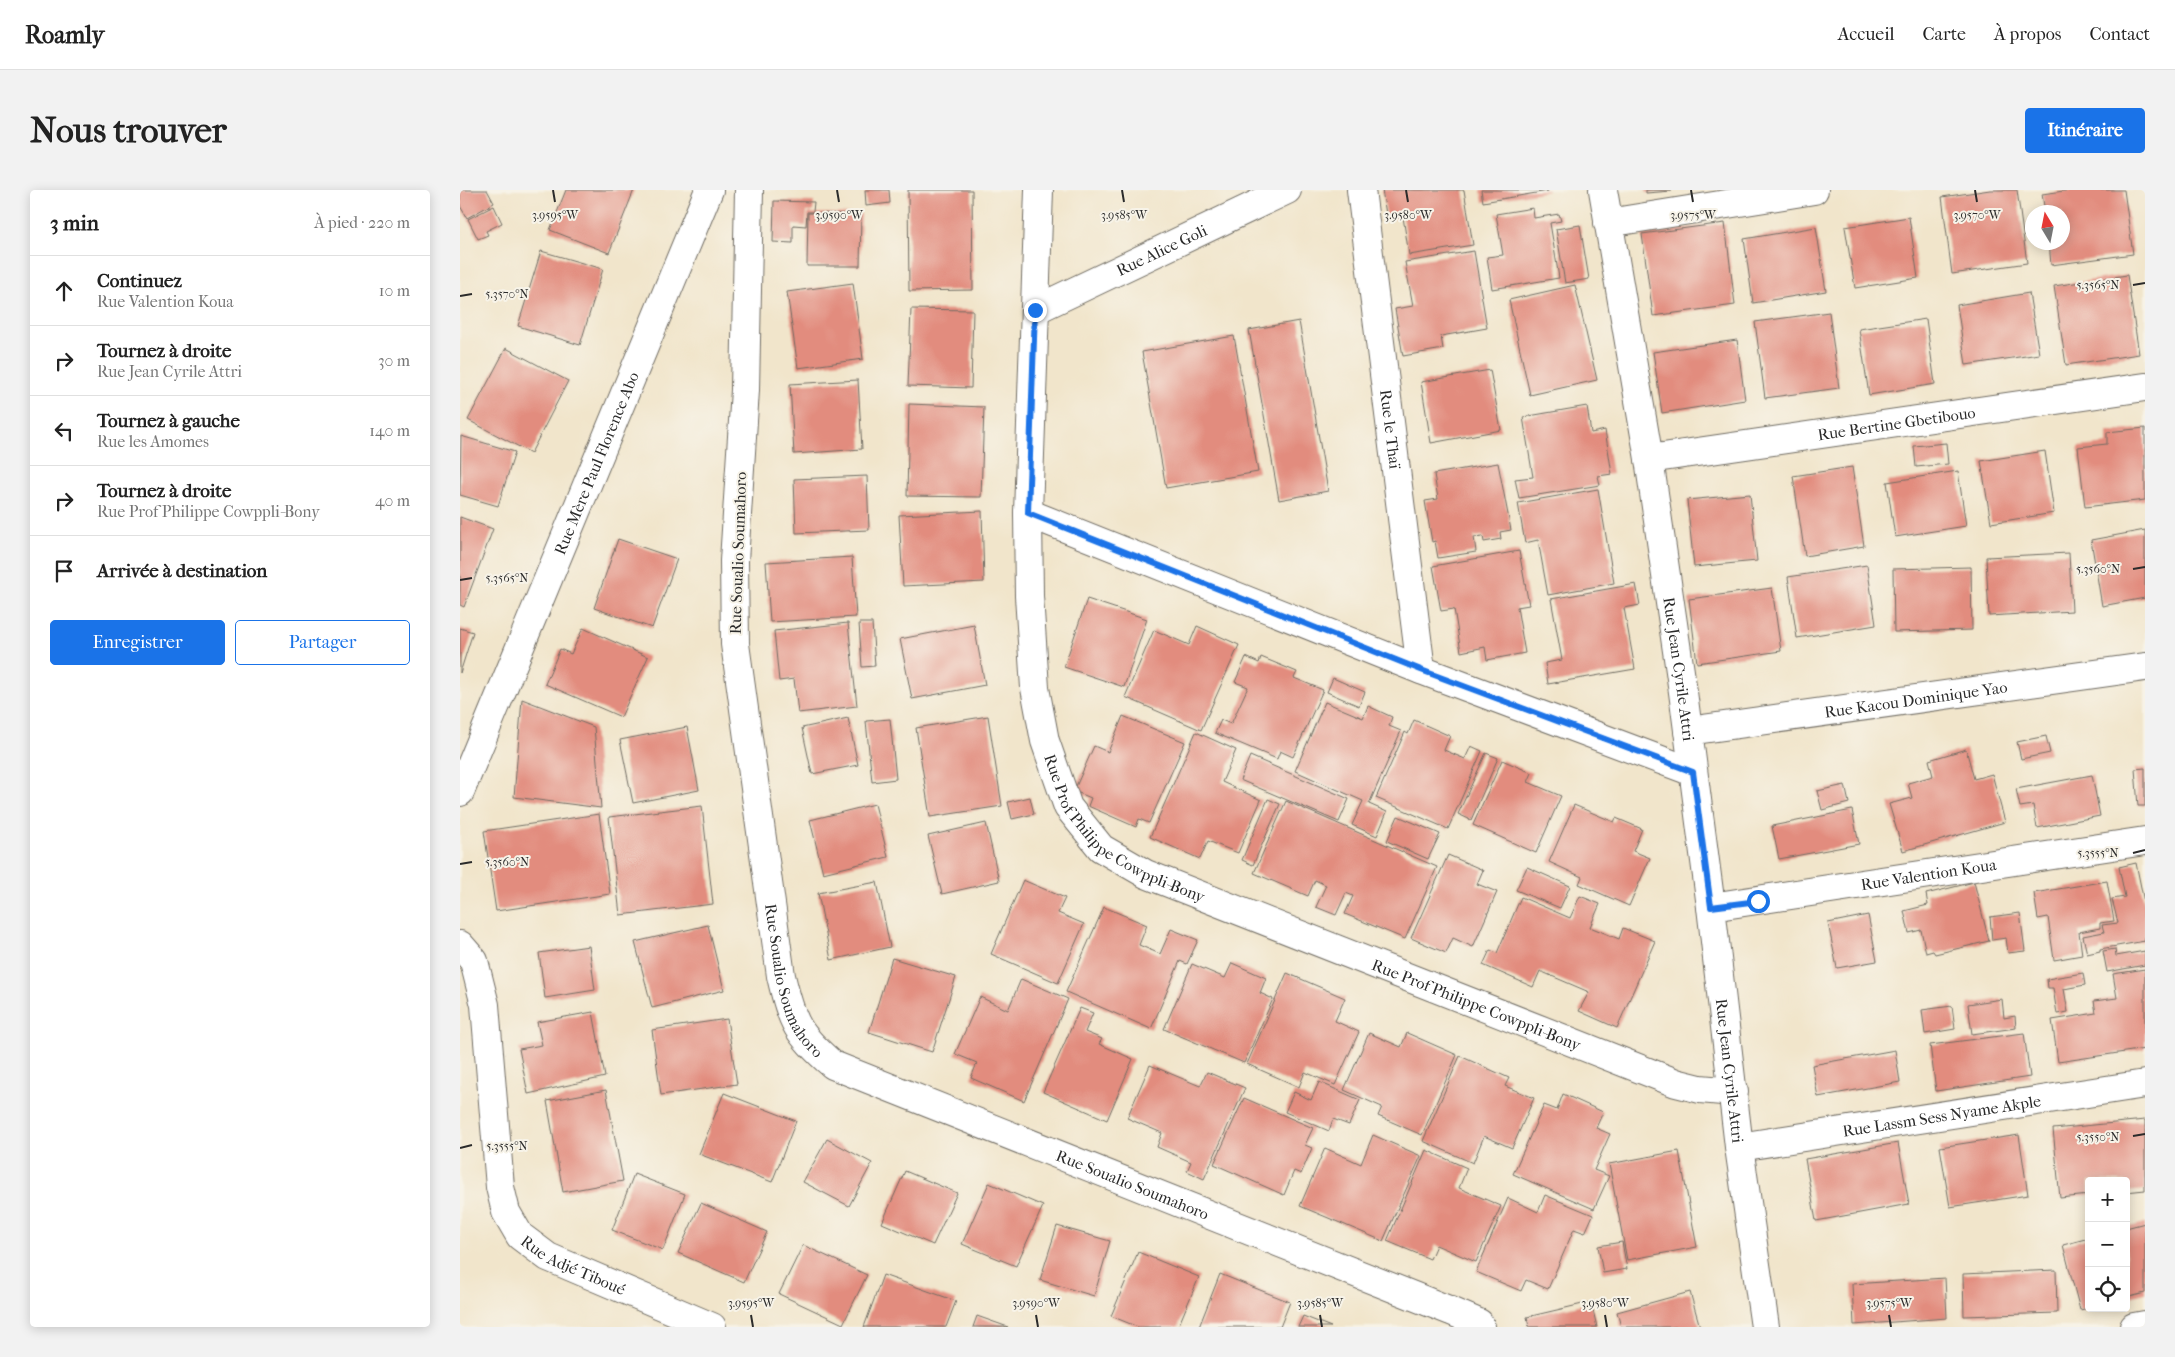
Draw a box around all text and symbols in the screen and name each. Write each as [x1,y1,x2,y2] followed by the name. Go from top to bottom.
[25,21,104,49] text: Roamly
[1838,24,1895,45] text: Accueil
[1923,24,1966,45] text: Carte
[1994,24,2061,45] text: À propos
[2089,24,2150,45] text: Contact
[2025,108,2145,153] button: Itinéraire
[30,110,227,151] text: Nous trouver
[2025,205,2070,250] north arrow
[532,208,579,222] text: 3.9595°W
[815,208,864,222] text: 3.9590°W
[1101,208,1148,222] text: 3.9585°W
[1384,208,1433,222] text: 3.9580°W
[1670,208,1717,222] text: 3.9575°W
[1953,208,2002,222] text: 3.9570°W
[50,211,99,235] text: 3 min
[314,213,410,232] text: À pied · 220 m
[1113,220,1210,279] street label: Rue Alice Goli
[97,270,182,292] text: Continuez
[50,277,78,305] icon: ahead
[2077,278,2119,292] text: 5.3565°N
[379,281,410,300] text: 10 m
[485,287,529,301] text: 5.3570°N
[97,292,234,311] text: Rue Valention Koua
[1024,299,1047,322] route end
[97,340,231,362] text: Tournez à droite
[50,347,78,375] icon: right
[378,351,410,370] text: 30 m
[97,362,242,381] text: Rue Jean Cyrile Attri
[550,369,642,557] street label: Rue Mère Paul Florence Abo
[1377,388,1405,470] street label: Rue le Thaï
[1816,402,1977,444] street label: Rue Bertine Gbetibouo
[97,410,240,432] text: Tournez à gauche
[50,417,78,445] icon: left
[369,421,410,440] text: 140 m
[97,432,209,451] text: Rue les Amomes
[726,471,750,635] street label: Rue Soualio Soumahoro
[97,480,231,502] text: Tournez à droite
[50,487,78,515] icon: right
[375,491,410,510] text: 40 m
[97,502,320,521] text: Rue Prof Philippe Cowppli-Bony
[50,557,78,585] icon: arrive
[97,560,267,582] text: Arrivée à destination
[2076,562,2120,576] text: 5.3560°N
[486,571,528,585] text: 5.3565°N
[1660,596,1699,742] street label: Rue Jean Cyrile Attri
[50,620,225,665] button: Enregistrer
[235,620,410,665] button: Partager
[1823,677,2008,721] street label: Rue Kacou Dominique Yao
[1041,751,1208,906] street label: Rue Prof Philippe Cowppli-Bony
[2077,846,2119,860] text: 5.3555°N
[1859,854,1998,894] street label: Rue Valention Koua
[485,855,529,869] text: 5.3560°N
[1747,890,1770,913] route start
[762,902,827,1061] street label: Rue Soualio Soumahoro
[1369,955,1584,1054] street label: Rue Prof Philippe Cowppli-Bony
[1712,997,1748,1144] street label: Rue Jean Cyrile Attri
[1841,1091,2042,1140] street label: Rue Lassm Sess Nyame Akple
[2077,1130,2119,1144] text: 5.3550°N
[486,1139,528,1153] text: 5.3555°N
[1054,1145,1212,1223] street label: Rue Soualio Soumahoro
[2085,1177,2130,1312] map controls
[2085,1177,2130,1222] button: +
[2085,1222,2130,1267] button: −
[517,1231,629,1299] street label: Rue Adjé Tiboué
[2085,1267,2130,1312] button: locate
[728,1296,775,1310] text: 3.9595°W
[1012,1296,1061,1310] text: 3.9590°W
[1297,1296,1344,1310] text: 3.9585°W
[1581,1296,1630,1310] text: 3.9580°W
[1866,1296,1913,1310] text: 3.9575°W

